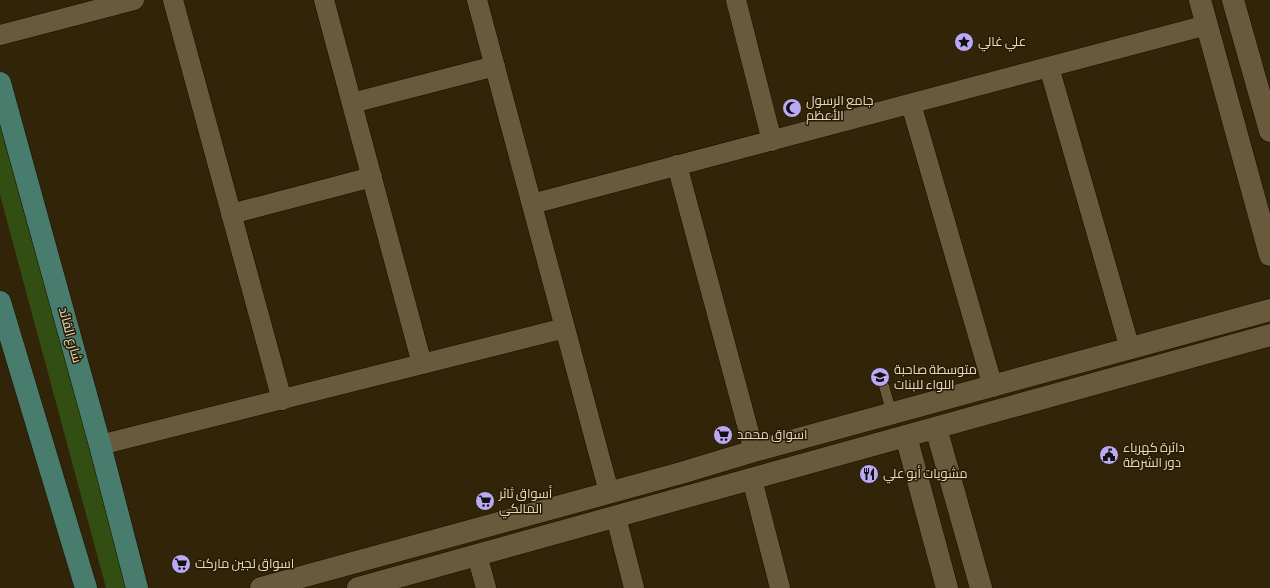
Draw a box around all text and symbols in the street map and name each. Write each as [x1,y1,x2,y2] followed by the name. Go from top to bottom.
[953,31,975,53] place icon: علي غالي
[978,34,1026,52] place label: علي غالي
[806,93,874,125] place label: جامع الرسول الأعظم
[781,97,803,119] mosque icon: جامع الرسول الأعظم
[55,305,85,365] street label: شارع القائد
[894,362,977,393] place label: متوسطة صاحبة اللواء للبنات
[869,366,891,388] school or university icon: متوسطة صاحبة اللواء للبنات
[712,424,734,446] supermarket icon: اسواق محمد
[737,427,807,443] place label: اسواق محمد
[1123,440,1185,471] place label: دائرة كهرباء دور الشرطة
[1098,444,1120,466] public building icon: دائرة كهرباء دور الشرطة
[858,463,880,485] restaurant icon: مشويات أبو علي
[883,465,968,484] place label: مشويات أبو علي
[498,485,553,519] place label: أسواق ثائر المالكي
[474,490,496,512] supermarket icon: أسواق ثائر المالكي
[170,553,192,575] supermarket icon: اسواق لجين ماركت
[195,556,294,572] place label: اسواق لجين ماركت

